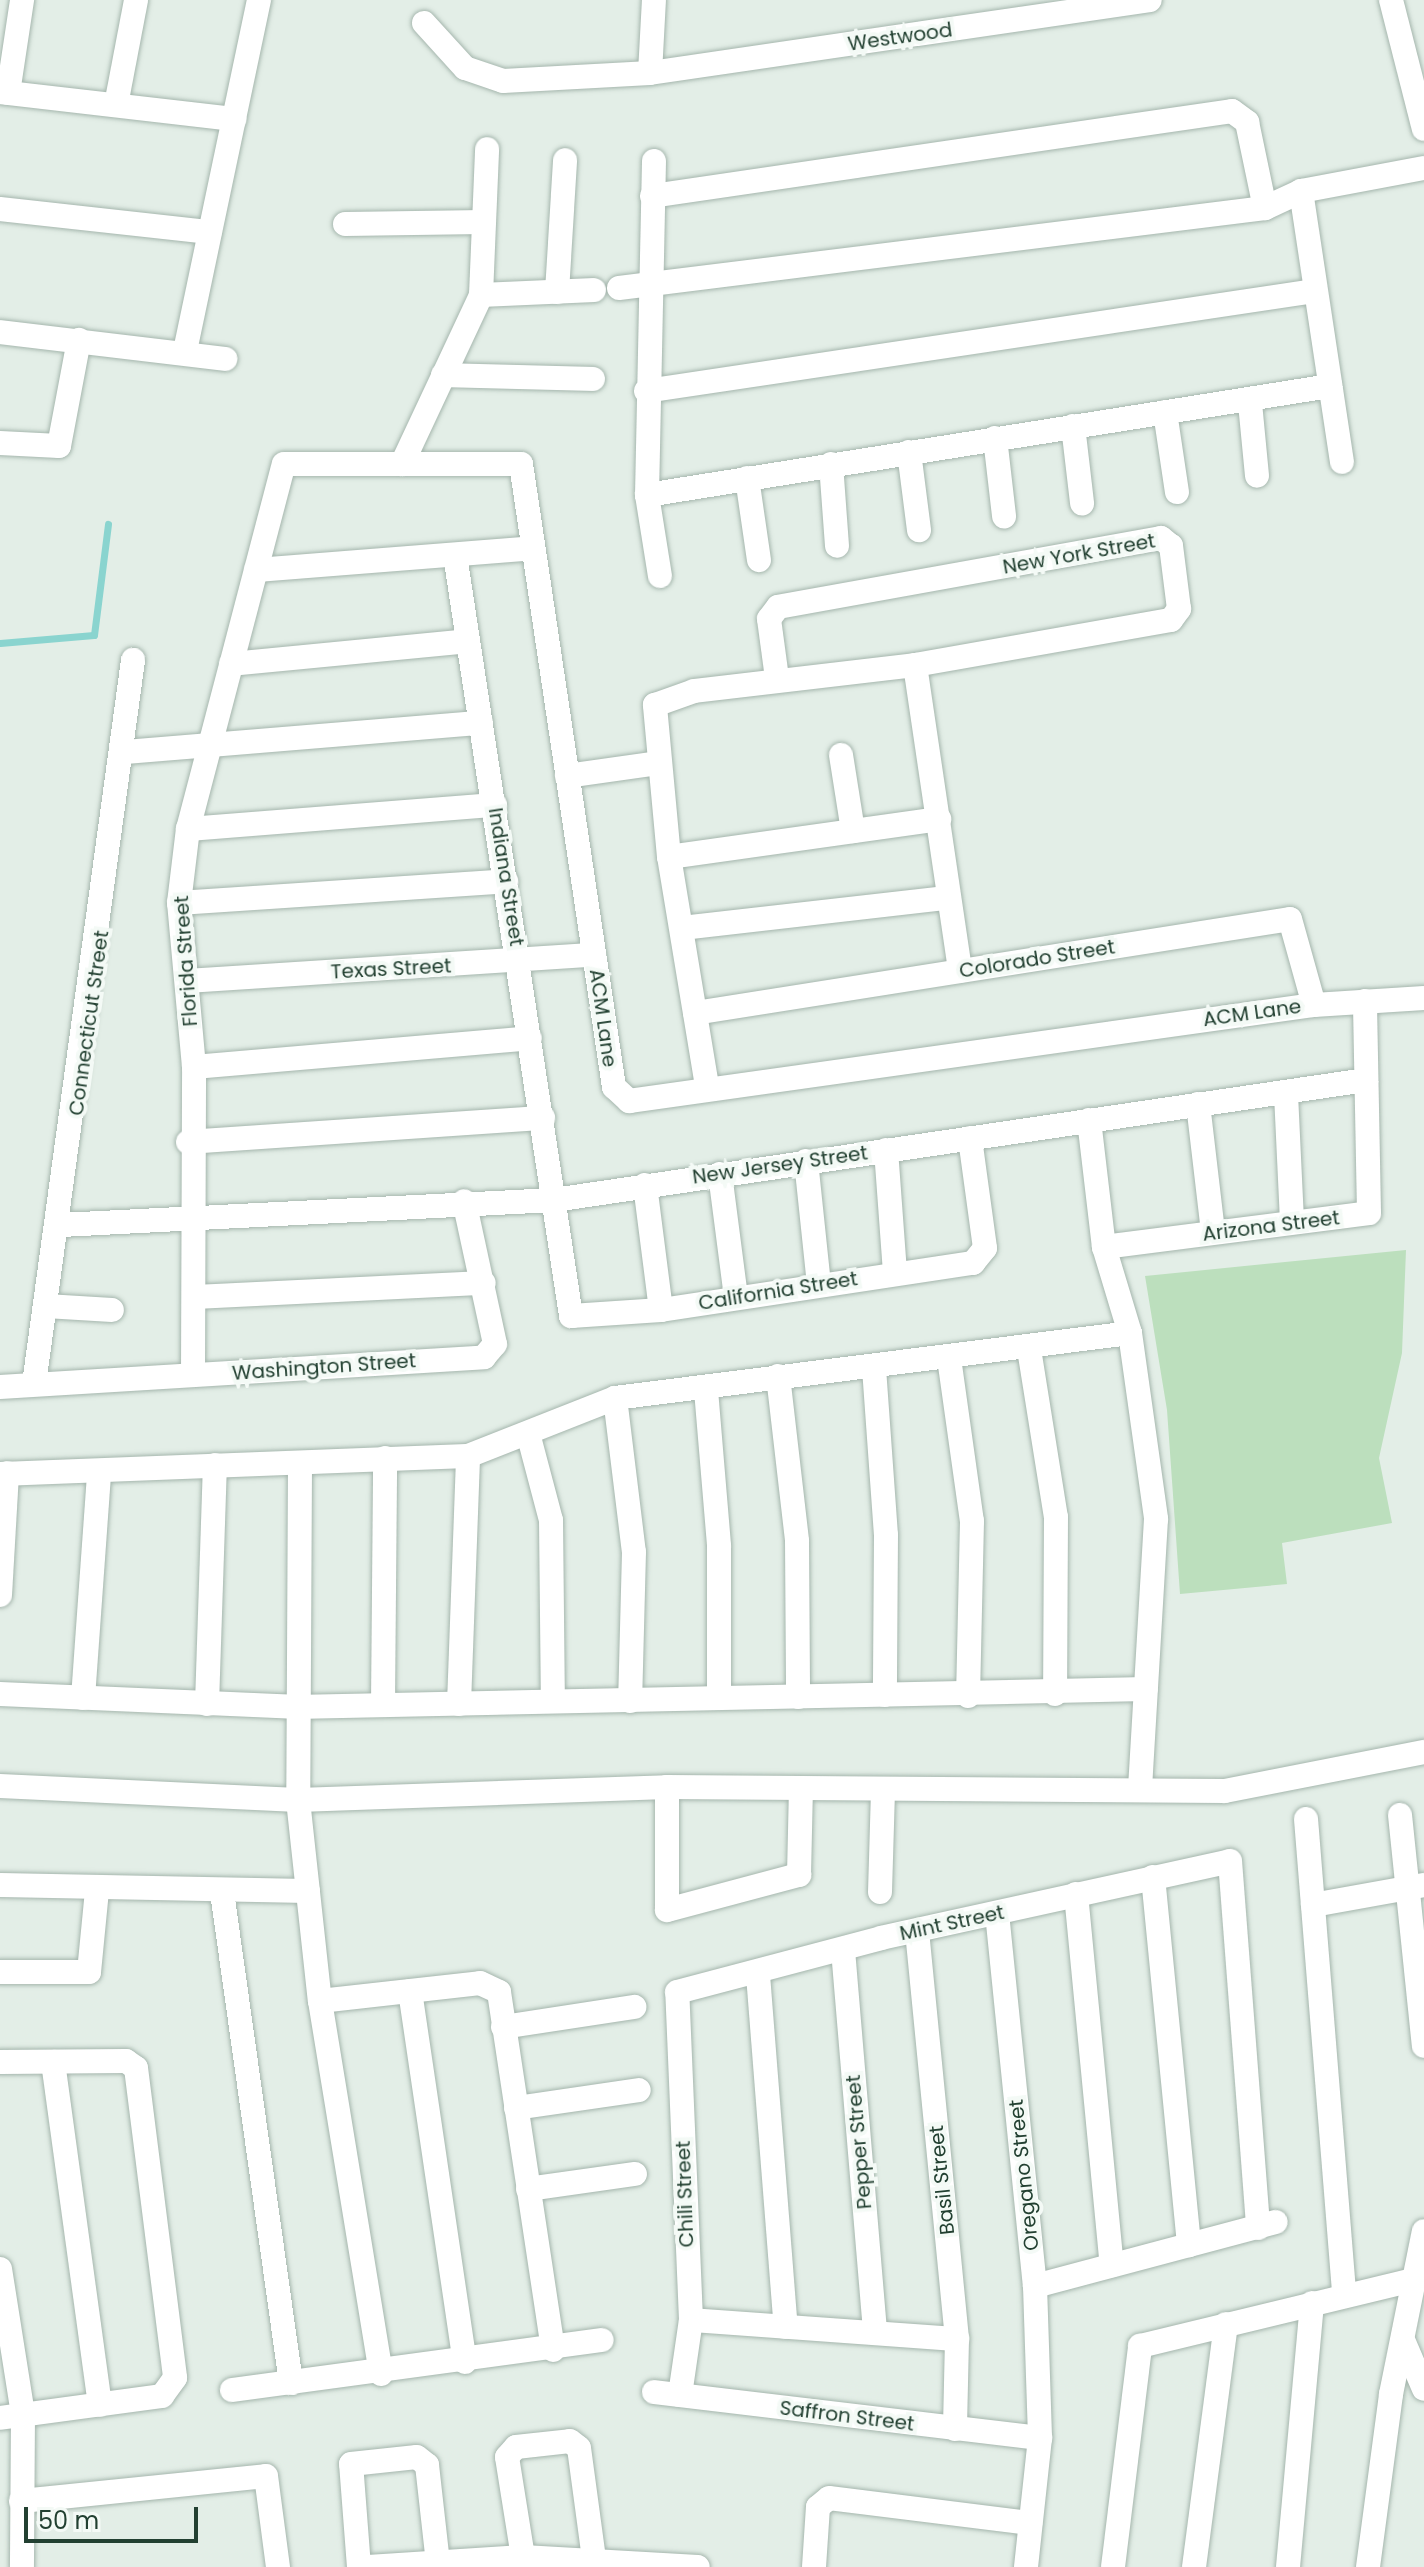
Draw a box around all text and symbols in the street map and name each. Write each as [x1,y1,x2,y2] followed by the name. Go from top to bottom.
[846,18,954,56] street label: Westwood
[1001,529,1157,579] street label: New York Street
[483,806,529,948] street label: Indiana Street
[169,895,203,1027] street label: Florida Street
[64,929,114,1117] street label: Connecticut Street
[958,935,1116,983] street label: Colorado Street
[330,954,452,984] street label: Texas Street
[584,967,622,1069] street label: ACM Lane
[1201,994,1303,1032] street label: ACM Lane
[691,1141,869,1189] street label: New Jersey Street
[1201,1206,1341,1246] street label: Arizona Street
[697,1267,859,1315] street label: California Street
[231,1349,417,1385] street label: Washington Street
[898,1900,1006,1946] street label: Mint Street
[841,2074,877,2210] street label: Pepper Street
[1004,2098,1044,2252] street label: Oregano Street
[924,2124,960,2236] street label: Basil Street
[671,2140,699,2248] street label: Chili Street
[778,2396,916,2436] street label: Saffron Street
[28,2491,202,2541] scale bar
[38,2504,99,2537] text: 50 m

